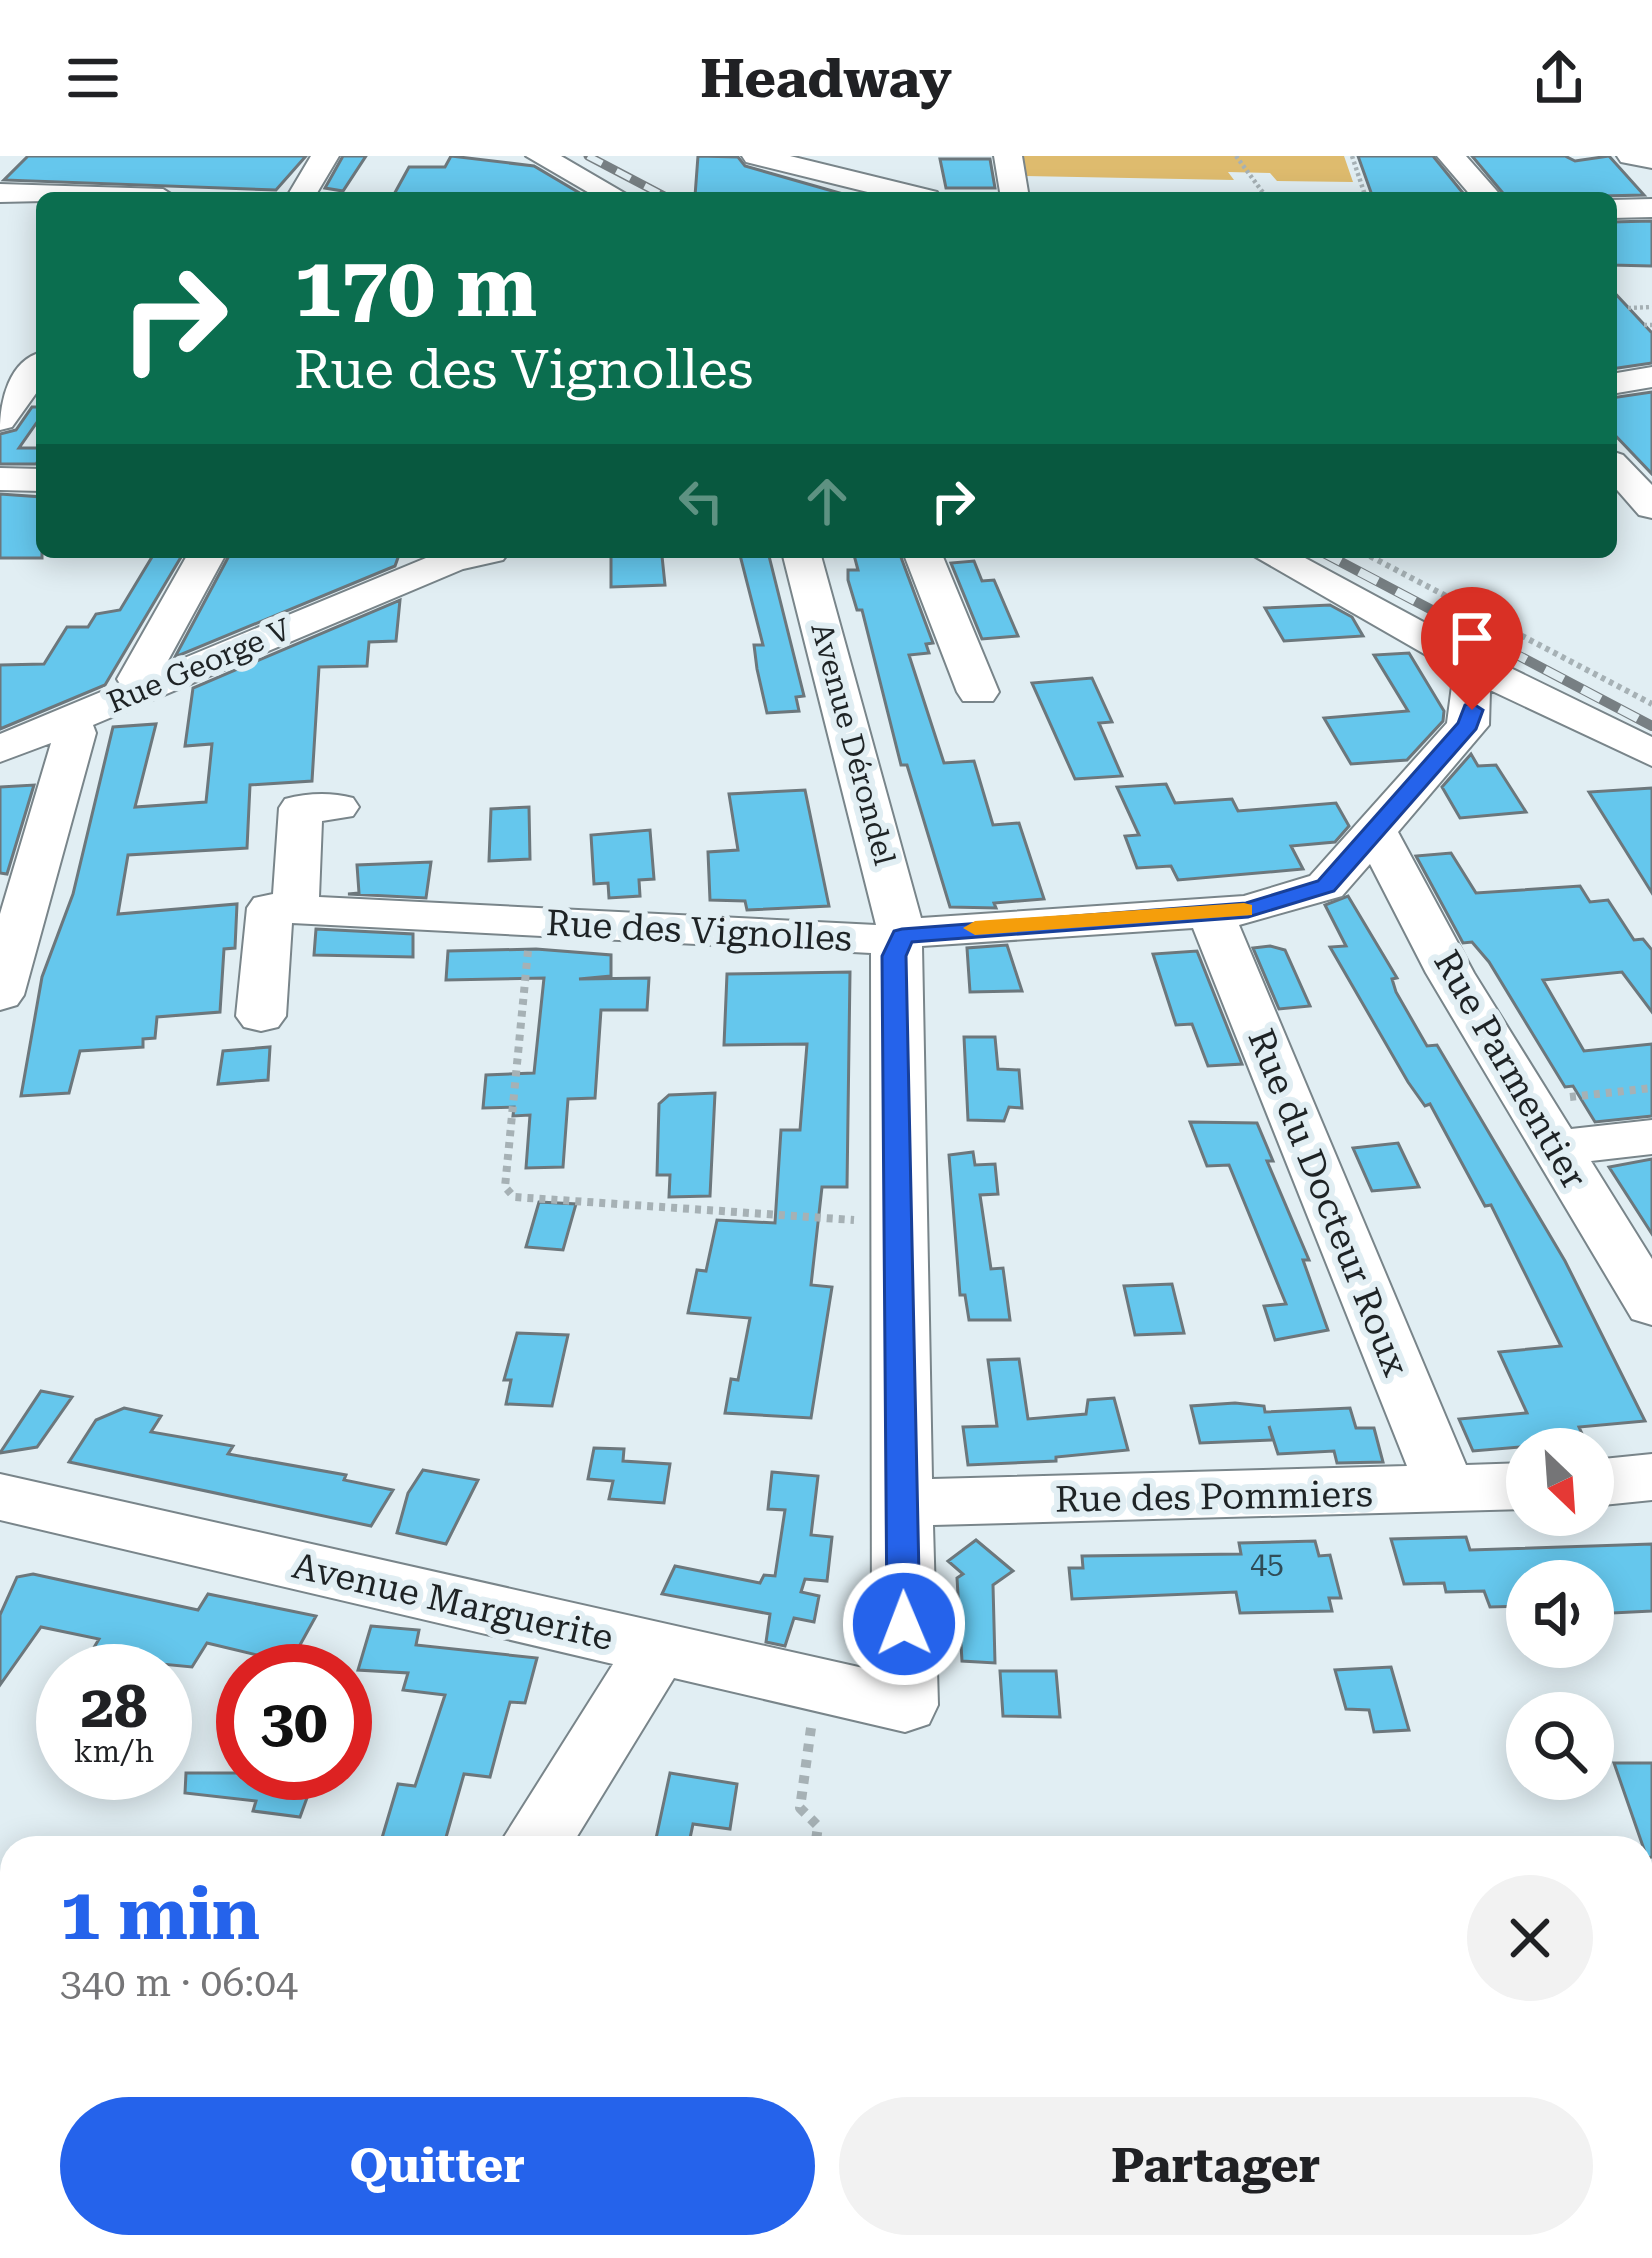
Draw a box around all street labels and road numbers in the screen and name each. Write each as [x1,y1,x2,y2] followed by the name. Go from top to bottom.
[102,611,296,720] street label: Rue George V
[804,619,903,869] street label: Avenue Dérondel
[545,902,853,960] street label: Rue des Vignolles
[1425,943,1595,1196] street label: Rue Parmentier
[1239,1023,1417,1382] street label: Rue du Docteur Roux
[1055,1473,1373,1521] street label: Rue des Pommiers
[288,1545,617,1659] street label: Avenue Marguerite

